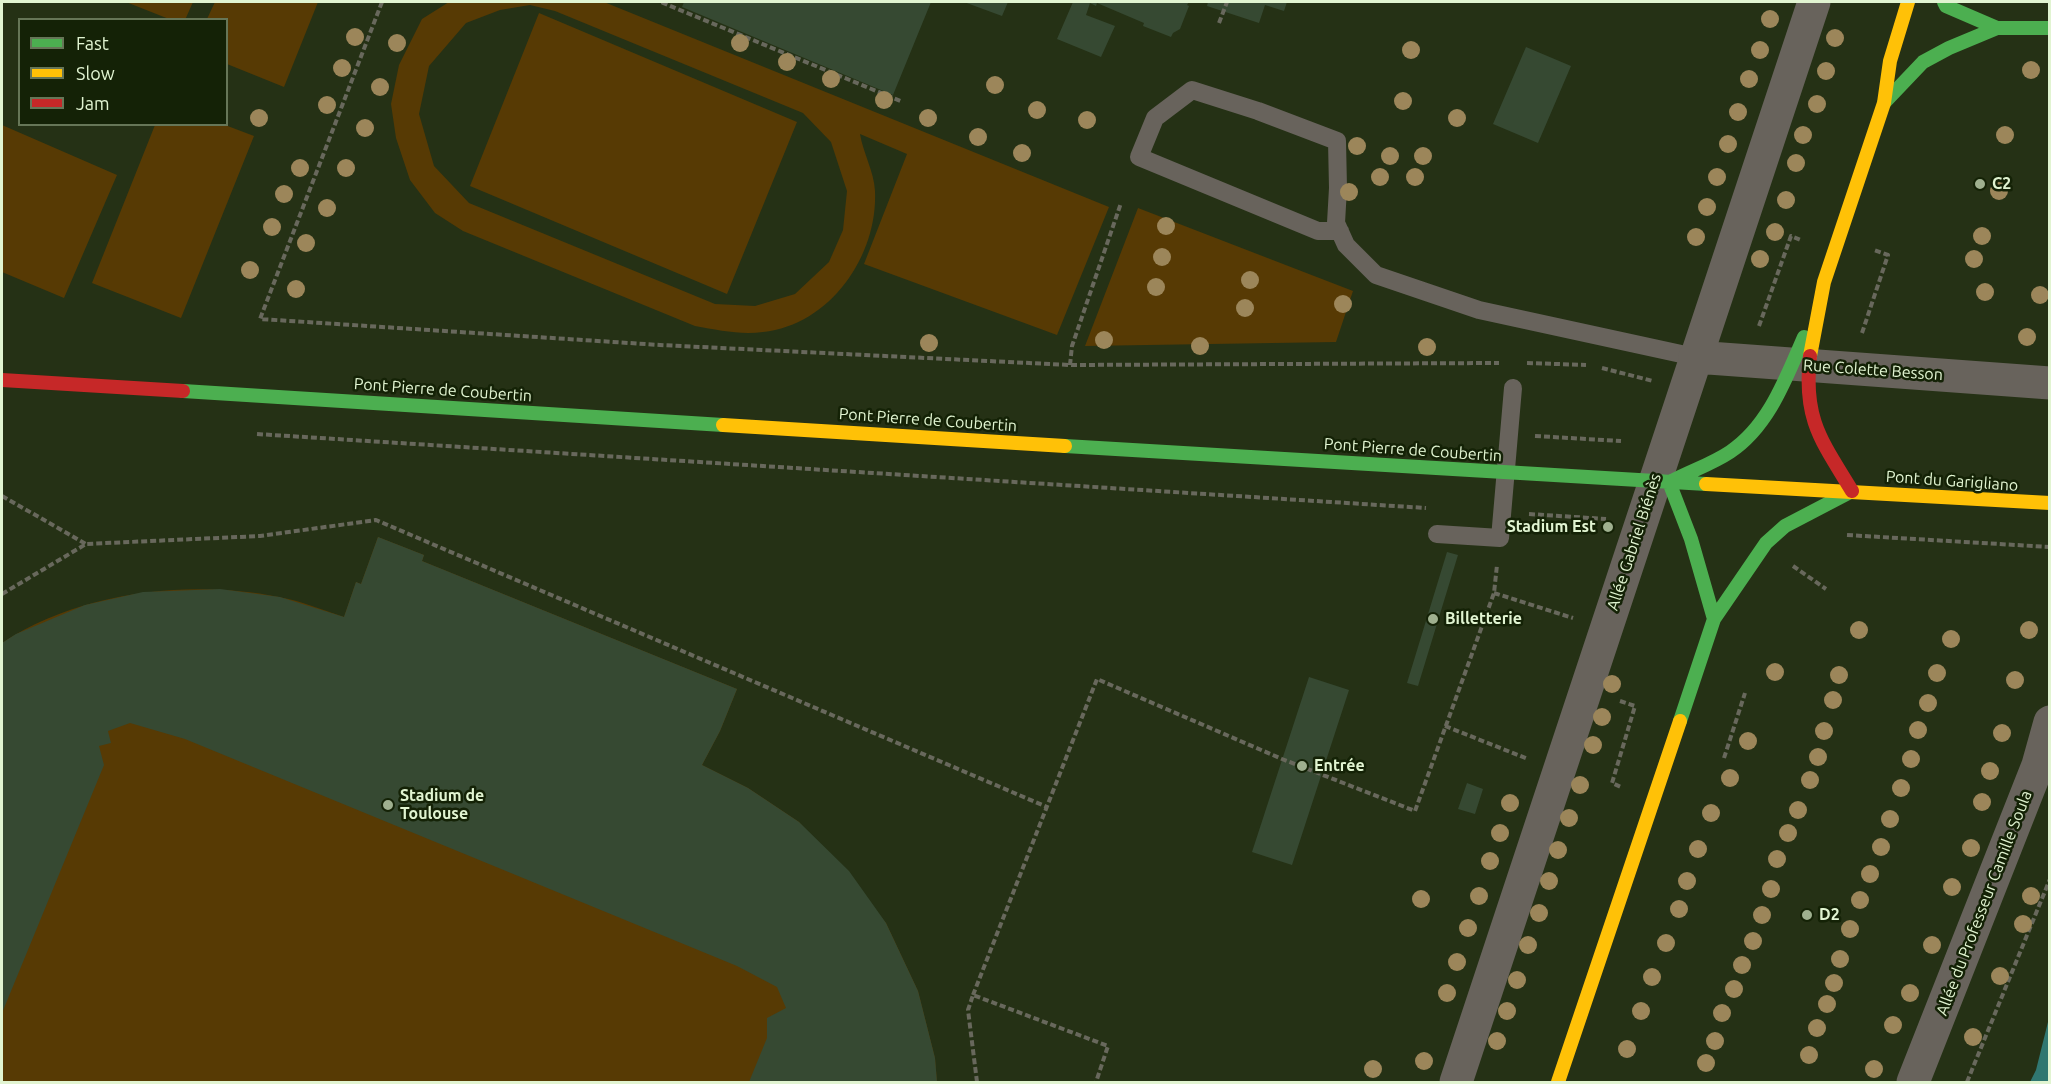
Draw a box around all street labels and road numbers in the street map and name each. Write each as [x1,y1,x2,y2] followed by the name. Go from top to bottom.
[1802,356,1944,384] street label: Rue Colette Besson
[353,374,533,406] street label: Pont Pierre de Coubertin
[838,404,1018,436] street label: Pont Pierre de Coubertin
[1323,434,1503,466] street label: Pont Pierre de Coubertin
[1885,467,2019,495] street label: Pont du Garigliano
[1603,471,1665,613] street label: Allée Gabriel Biénès
[1932,788,2036,1018] street label: Allée du Professeur Camille Soula

